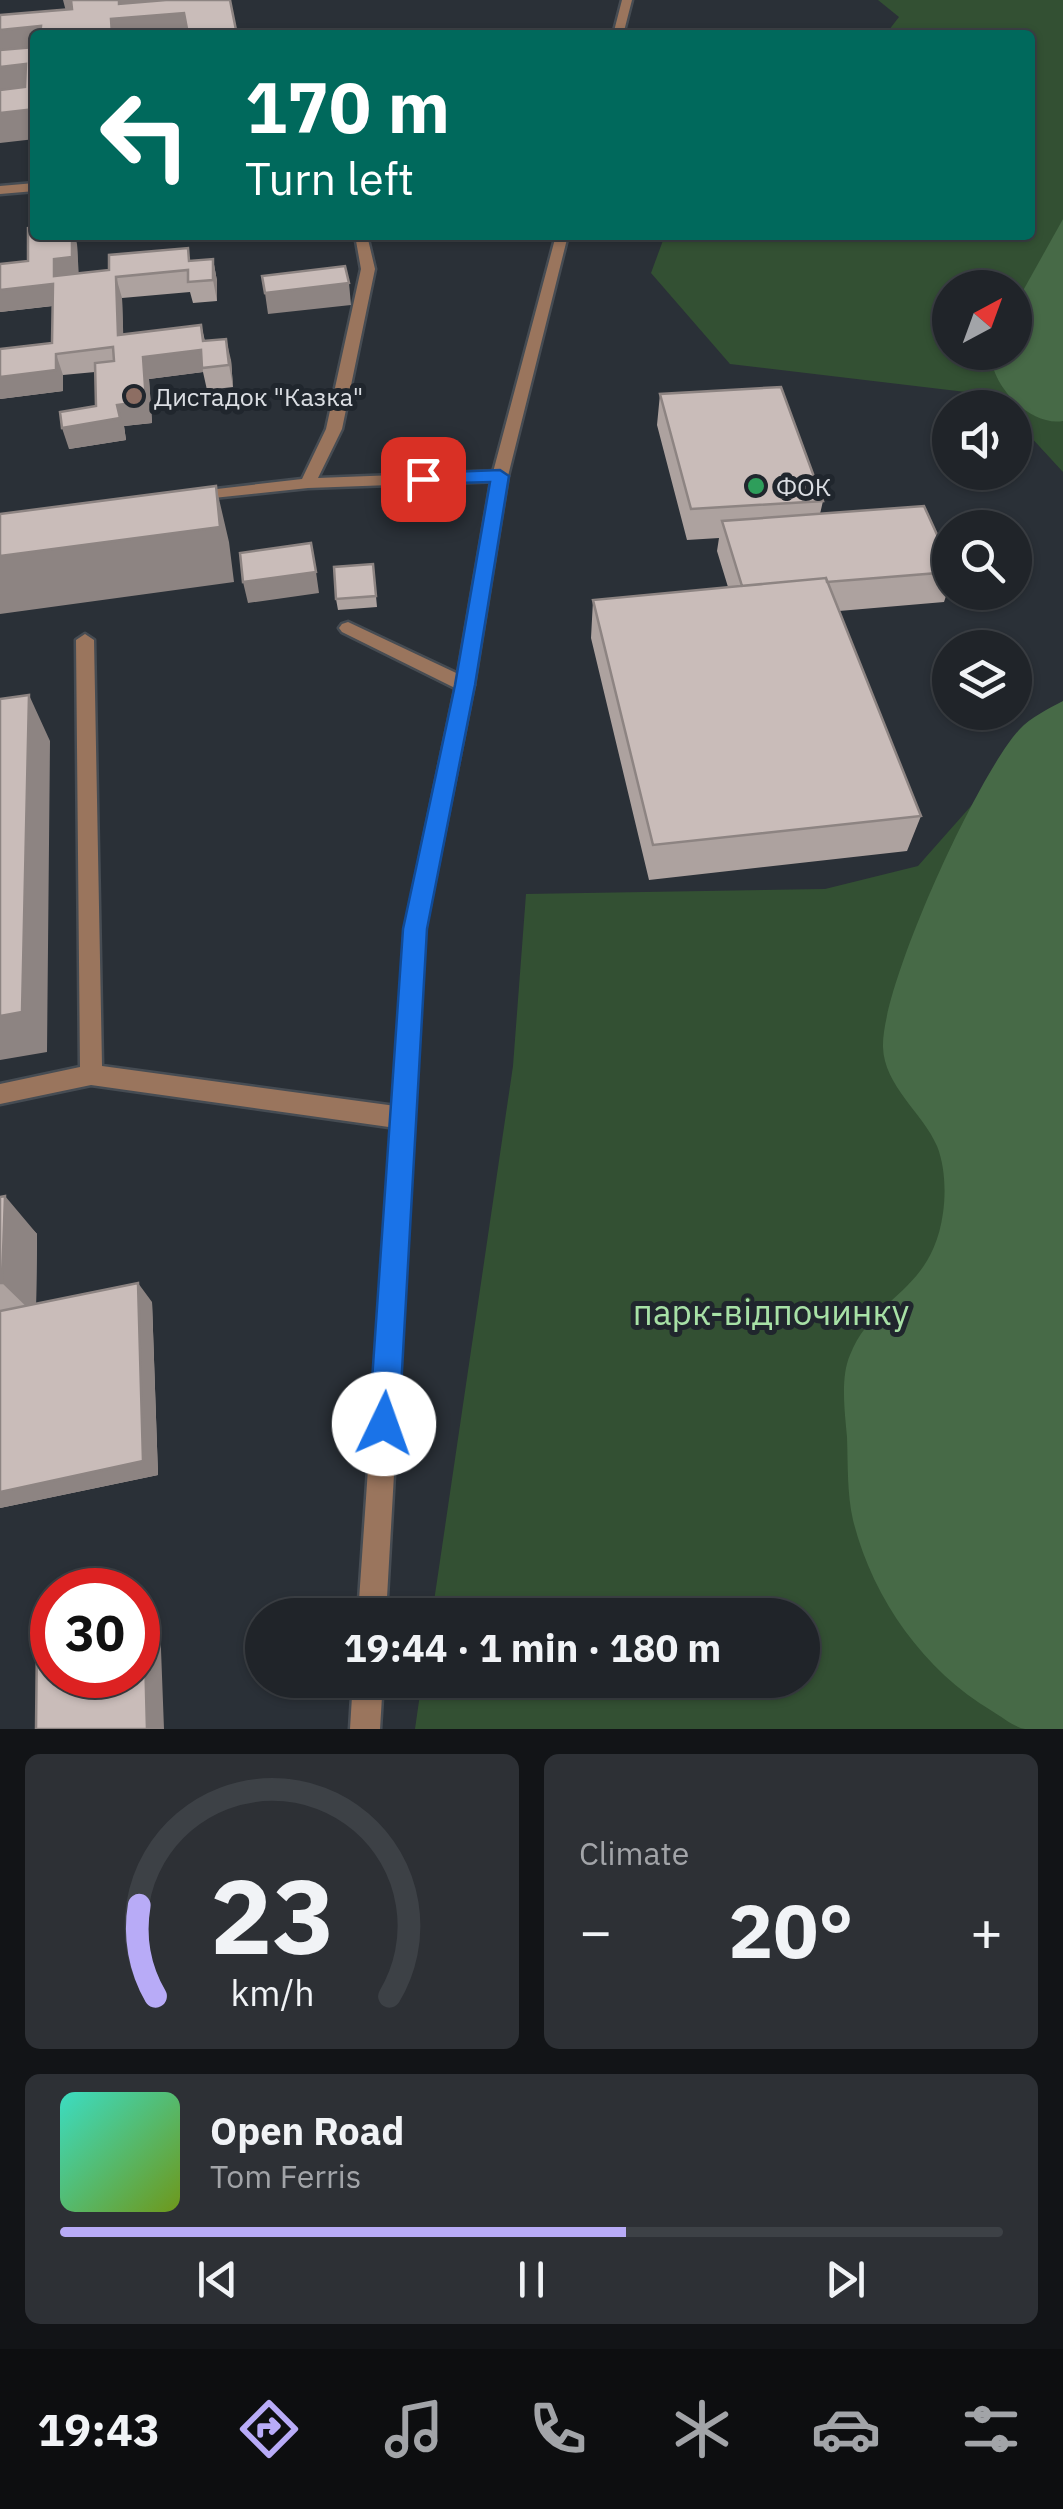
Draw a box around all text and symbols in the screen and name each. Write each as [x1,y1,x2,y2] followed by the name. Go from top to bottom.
[245,61,450,152] text: 170 m
[80,70,210,200] icon: left
[245,149,414,207] text: Turn left
[932,270,1032,370] north arrow
[932,270,1032,730] map controls
[154,380,363,413] place label: Дистадок "Казка"
[123,385,145,407] marker: Дистадок "Казка"
[932,390,1032,490] button: sound
[381,437,466,522] pin
[396,452,451,507] icon: arrive
[776,470,831,503] place label: ФОК
[745,475,767,497] marker: ФОК
[932,510,1032,610] button: search
[932,630,1032,730] button: layers
[633,1289,909,1335] park label: парк-відпочинку
[332,1372,436,1476] position arrow
[30,1568,160,1698] speed limit sign: 30
[344,1623,721,1672] text: 19:44 · 1 min · 180 m
[579,1832,689,1874] text: Climate
[210,1847,334,1983] text: 23
[728,1881,854,1979] text: 20°
[579,1895,612,1966] text: −
[970,1895,1003,1966] text: +
[230,1969,314,2016] text: km/h
[210,2106,404,2155] text: Open Road
[210,2155,361,2197] text: Tom Ferris
[190,2252,245,2307] icon: previous
[504,2252,559,2307] icon: pause
[818,2252,873,2307] icon: next
[234,2394,304,2464] icon: directions
[379,2394,449,2464] icon: music
[523,2394,593,2464] icon: phone
[667,2394,737,2464] icon: climate
[811,2394,881,2464] icon: car
[956,2394,1026,2464] icon: filters
[37,2400,160,2458] text: 19:43

